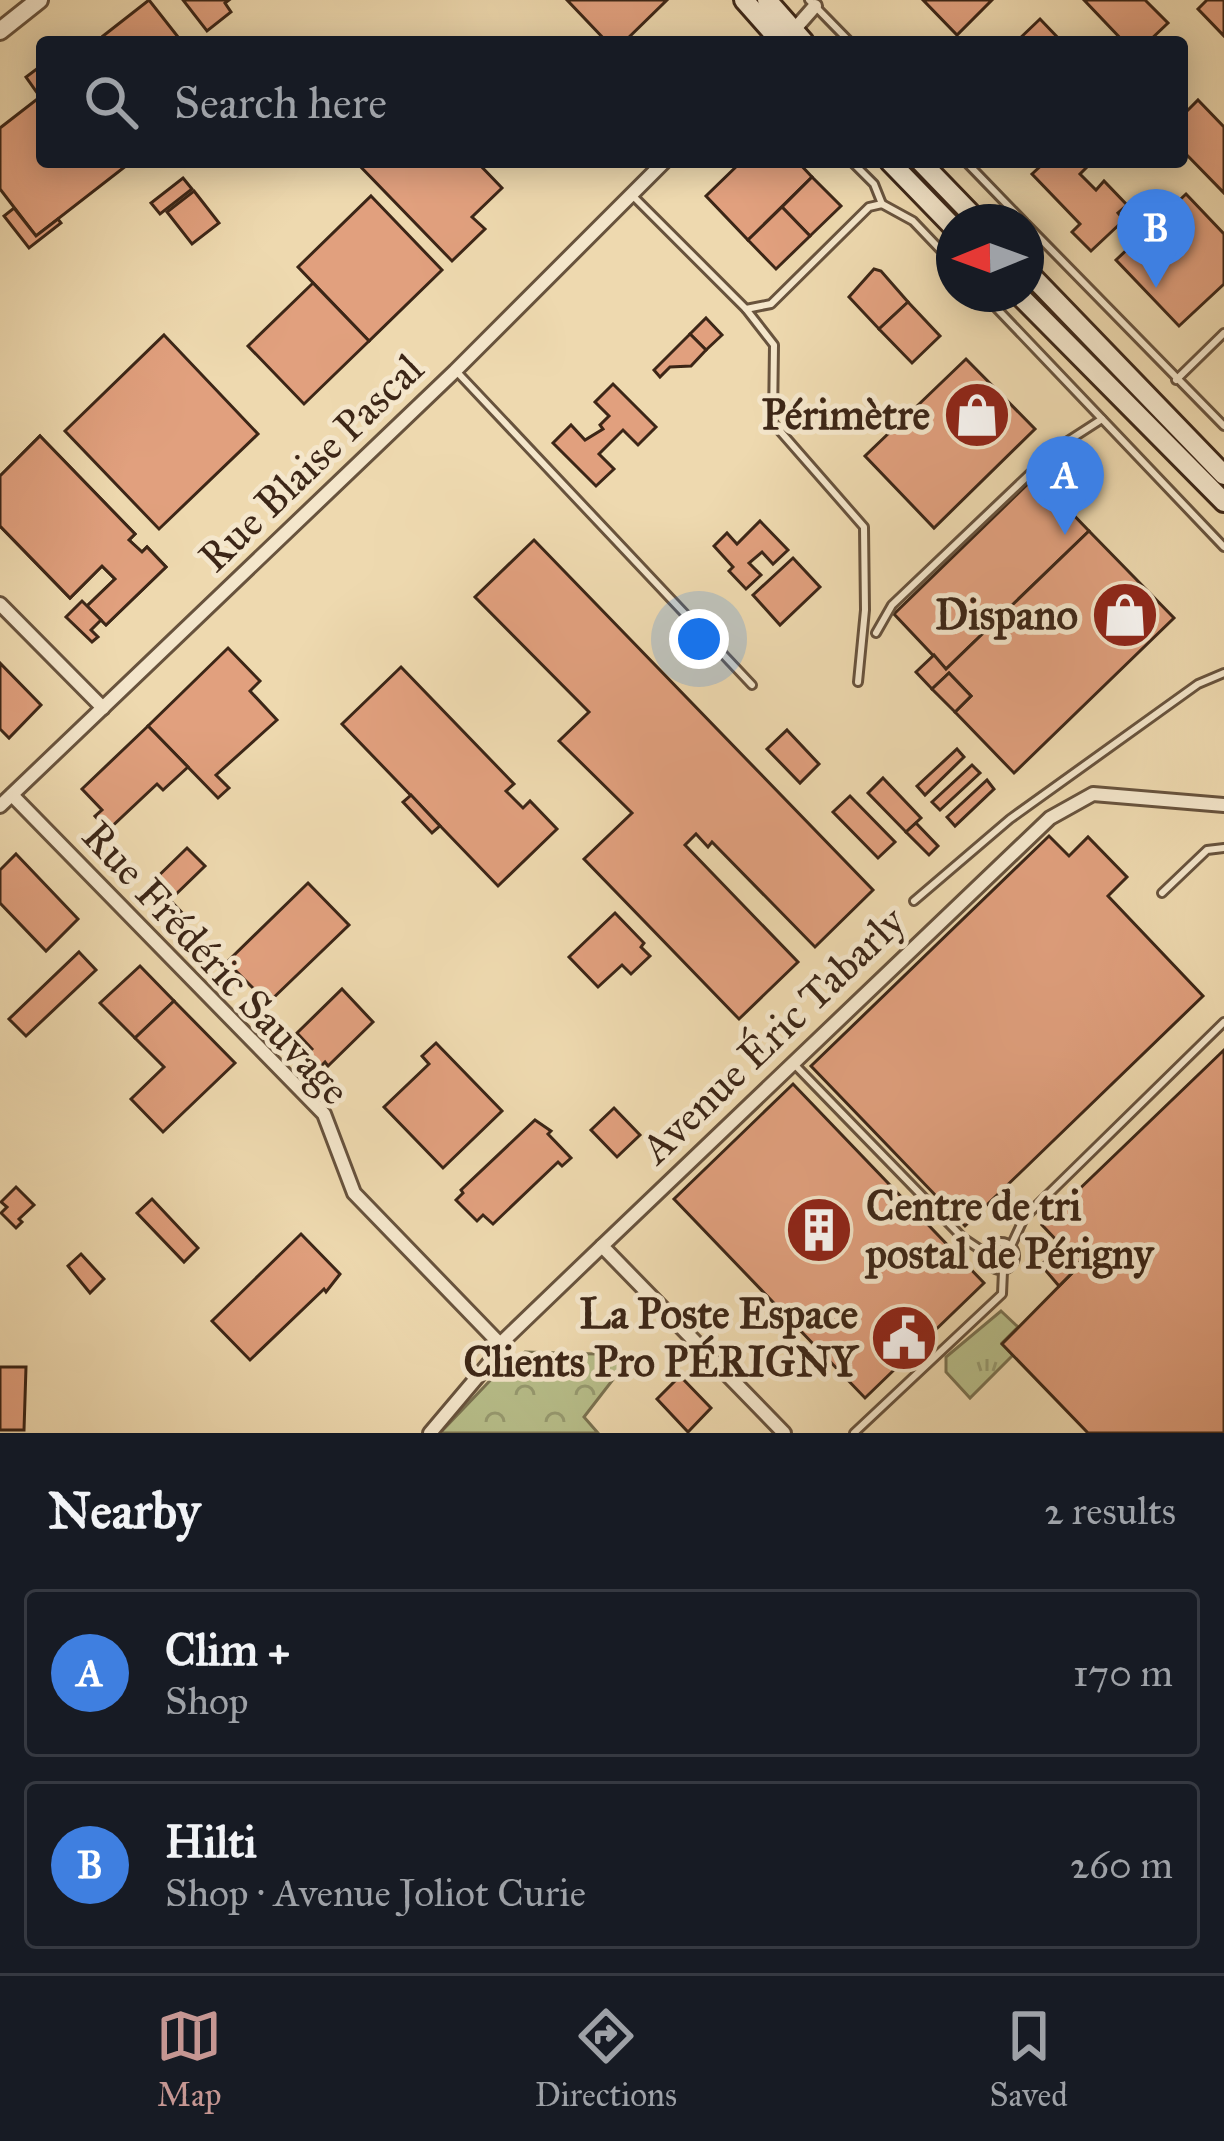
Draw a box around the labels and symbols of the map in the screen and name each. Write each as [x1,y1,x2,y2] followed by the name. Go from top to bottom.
[1117,189,1195,288] pin: B
[936,204,1044,312] north arrow
[188,343,434,583] street label: Rue Blaise Pascal
[942,380,1012,450] shop icon: Périmètre
[762,389,930,441] place label: Périmètre
[1026,436,1104,535] pin: A
[1090,580,1160,650] shop icon: Dispano
[935,589,1078,641] place label: Dispano
[669,609,729,669] your location
[71,810,361,1116] street label: Rue Frédéric Sauvage
[628,894,917,1176] street label: Avenue Éric Tabarly
[864,1180,1155,1280] place label: Centre de tri postal de Périgny
[784,1195,854,1265] building icon: Centre de tri postal de Périgny
[463,1288,860,1388] place label: La Poste Espace Clients Pro PÉRIGNY
[869,1303,939,1373] public building icon: La Poste Espace Clients Pro PÉRIGNY

